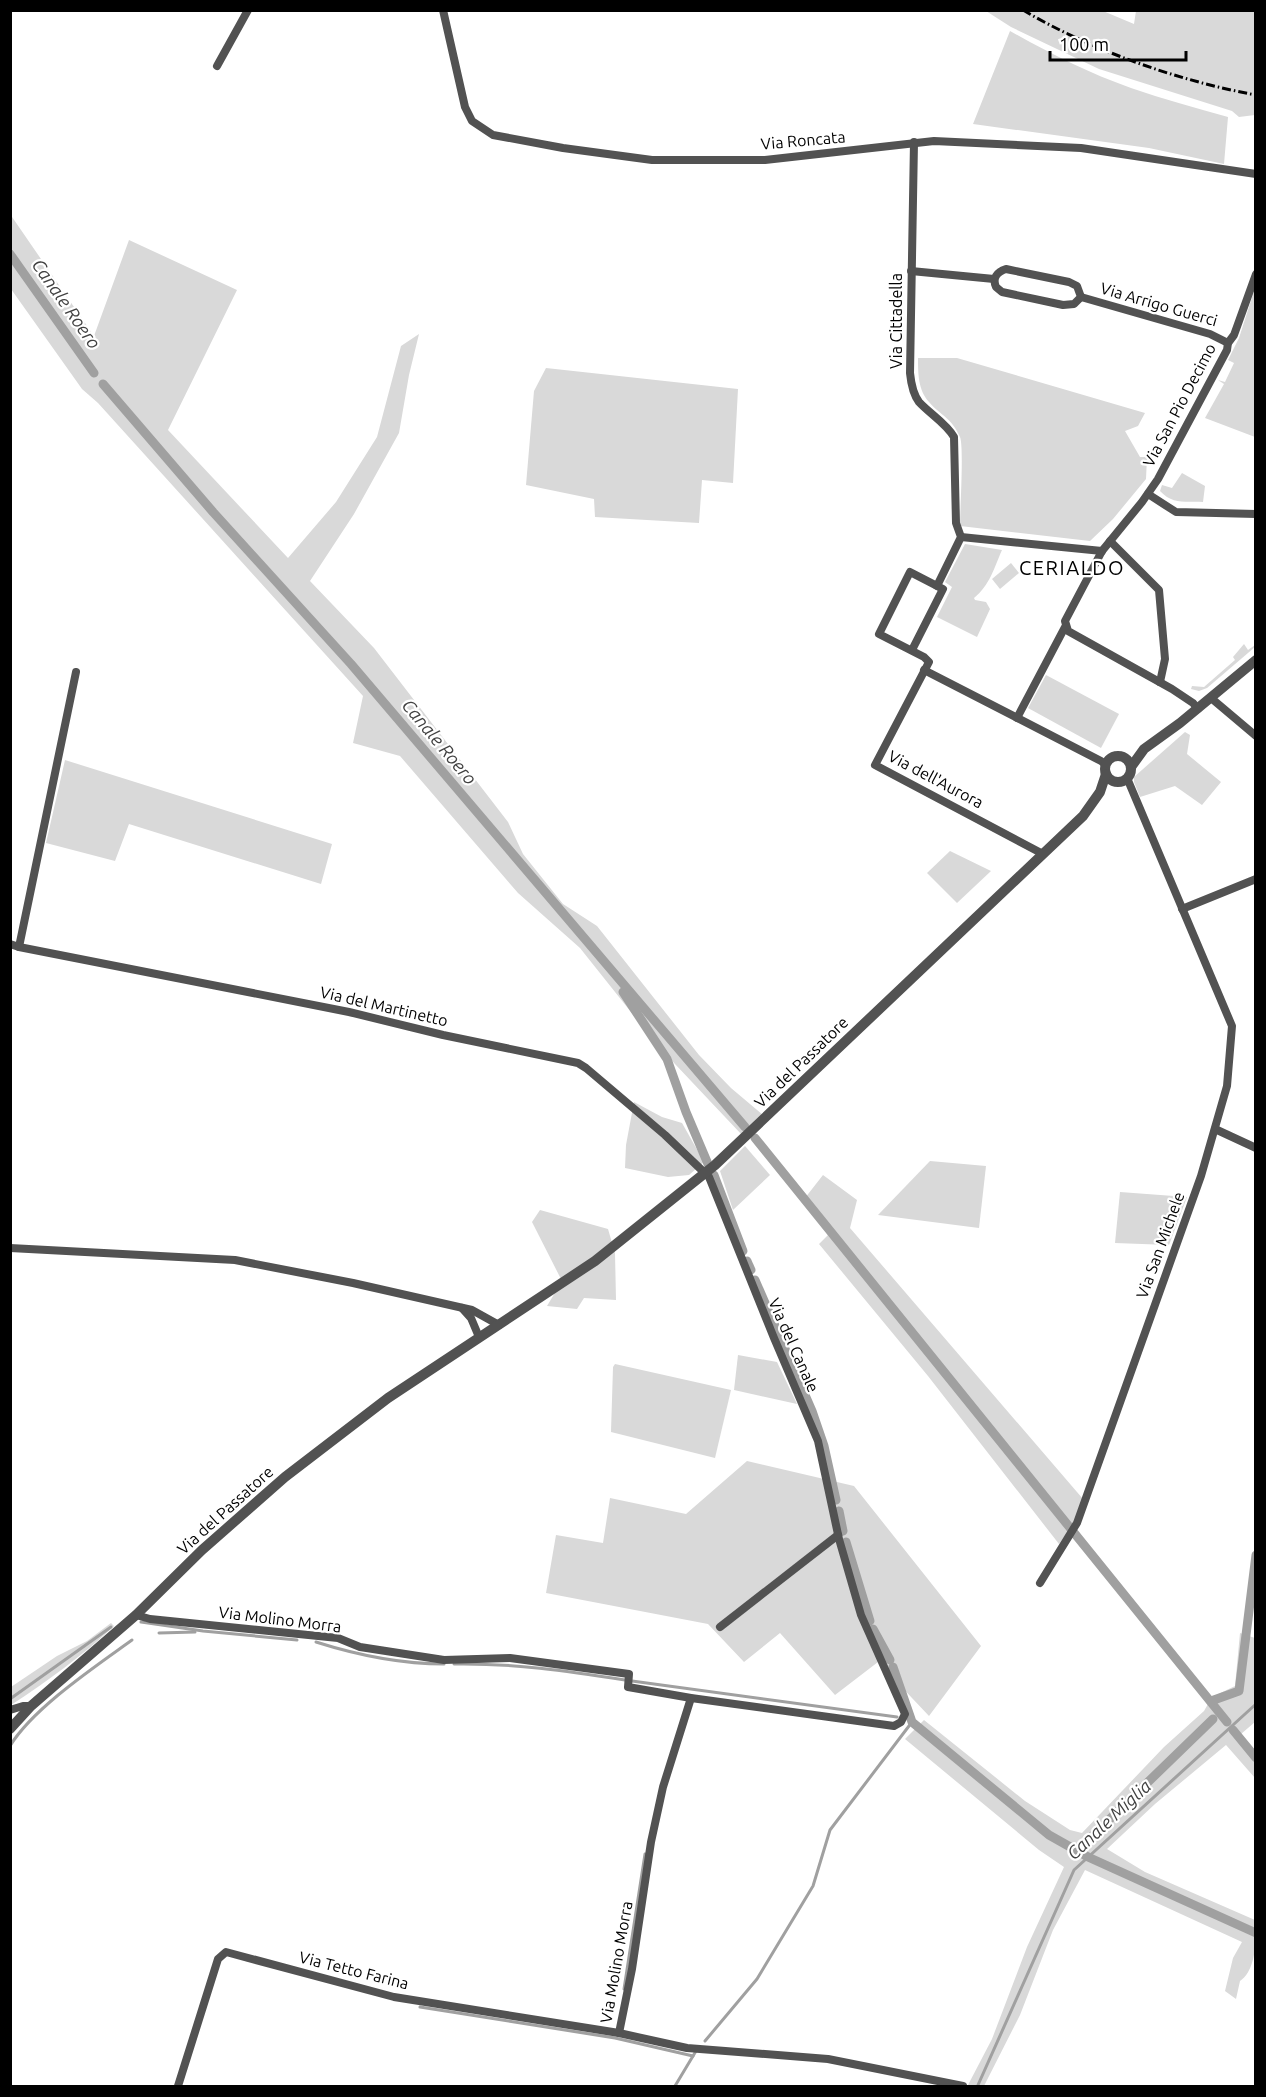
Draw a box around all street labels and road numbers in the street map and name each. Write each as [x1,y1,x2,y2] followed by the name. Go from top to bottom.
[760,127,846,153] street label: Via Roncata
[887,273,905,369] street label: Via Cittadella
[1098,279,1220,329] street label: Via Arrigo Guerci
[1139,340,1219,470] street label: Via San Pio Decimo
[885,746,987,812] street label: Via dell'Aurora
[318,983,450,1029] street label: Via del Martinetto
[751,1013,851,1111] street label: Via del Passatore
[1132,1189,1188,1301] street label: Via San Michele
[765,1295,823,1395] street label: Via del Canale
[173,1462,277,1558] street label: Via del Passatore
[218,1603,342,1635] street label: Via Molino Morra
[596,1900,636,2024] street label: Via Molino Morra
[297,1948,411,1992] street label: Via Tetto Farina

